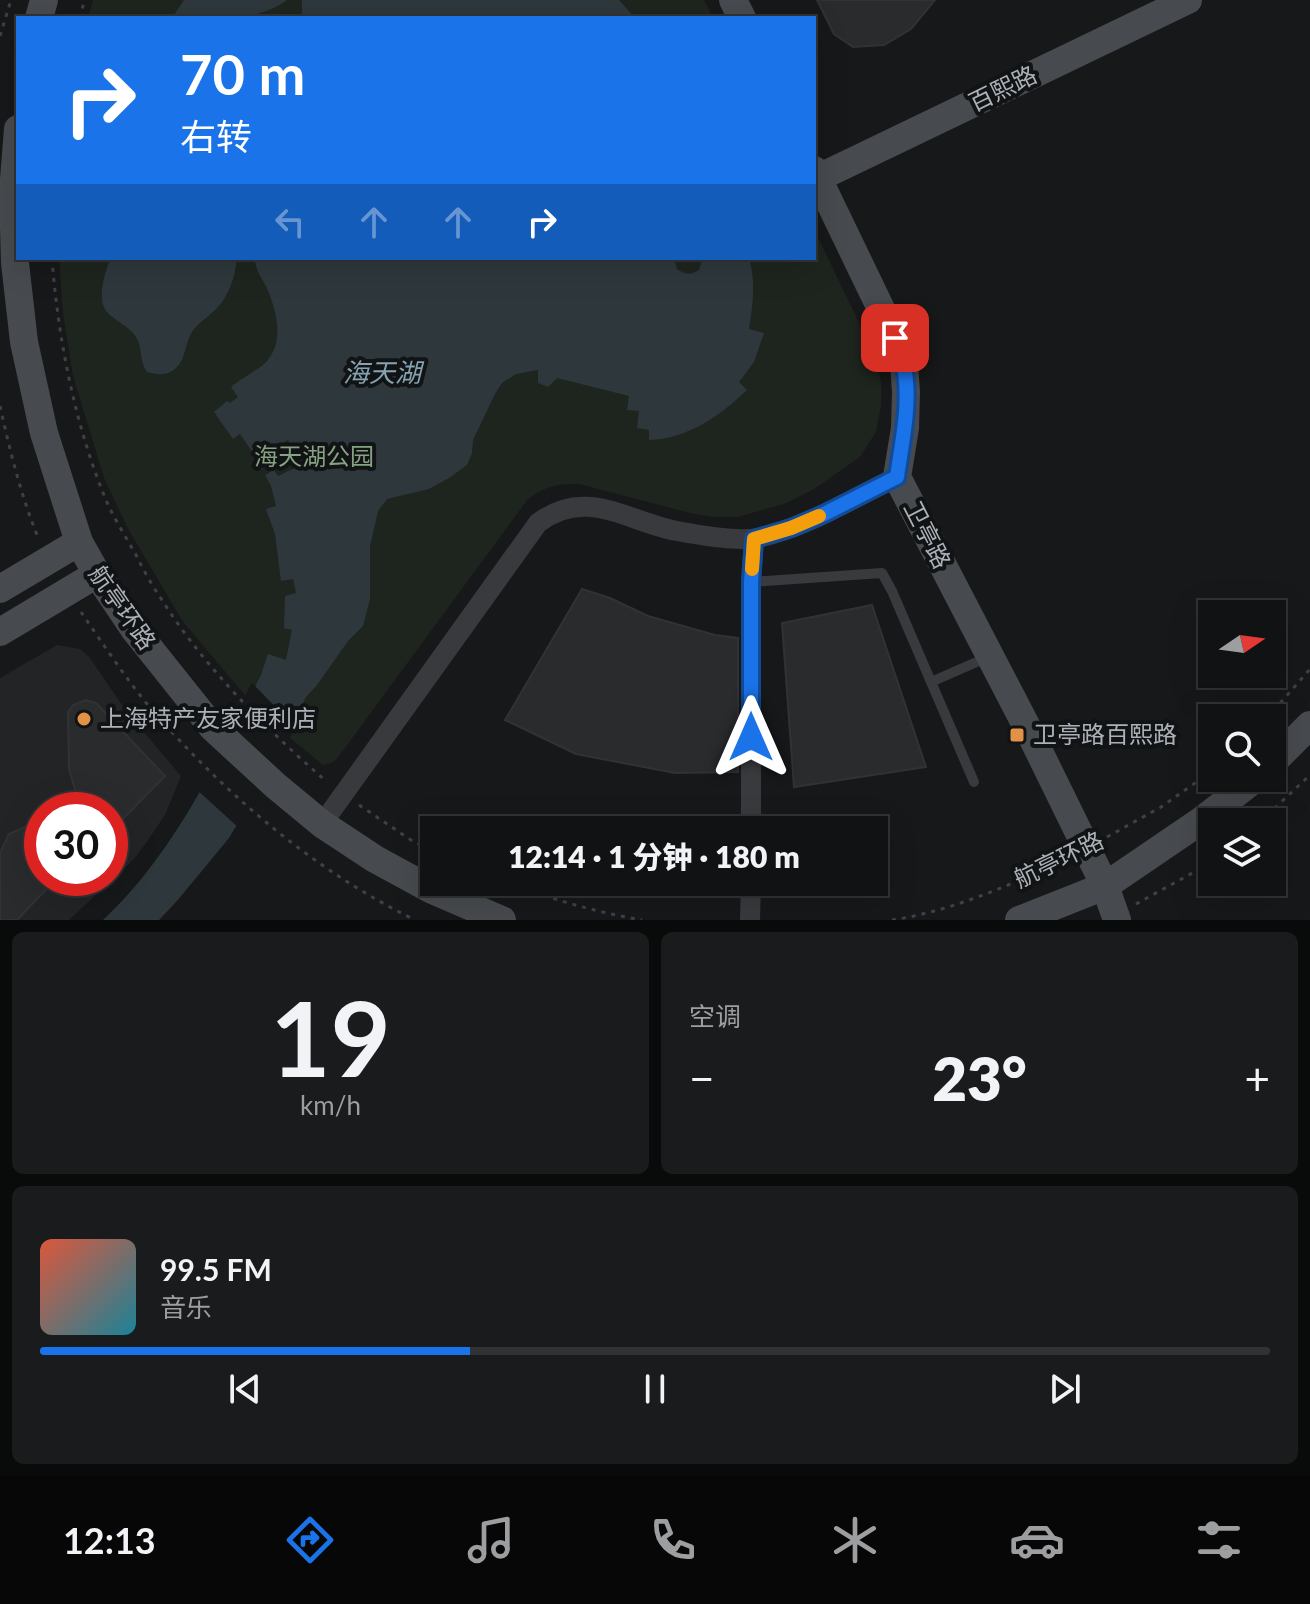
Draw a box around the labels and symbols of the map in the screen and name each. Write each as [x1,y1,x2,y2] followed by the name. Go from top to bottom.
[964,59,1041,116] street label: 百熙路
[861,304,929,372] pin
[343,356,425,388] water label: 海天湖
[254,441,374,470] park label: 海天湖公园
[899,496,958,573] street label: 卫亭路
[84,560,163,655] street label: 航亭环路
[1198,600,1286,688] north arrow
[709,695,793,779] position arrow
[100,703,316,732] place label: 上海特产友家便利店
[75,710,93,728] marker: 上海特产友家便利店
[1033,719,1177,748] place label: 卫亭路百熙路
[1008,726,1026,744] marker: 卫亭路百熙路
[24,792,128,896] speed limit sign: 30
[1009,825,1108,893] street label: 航亭环路

